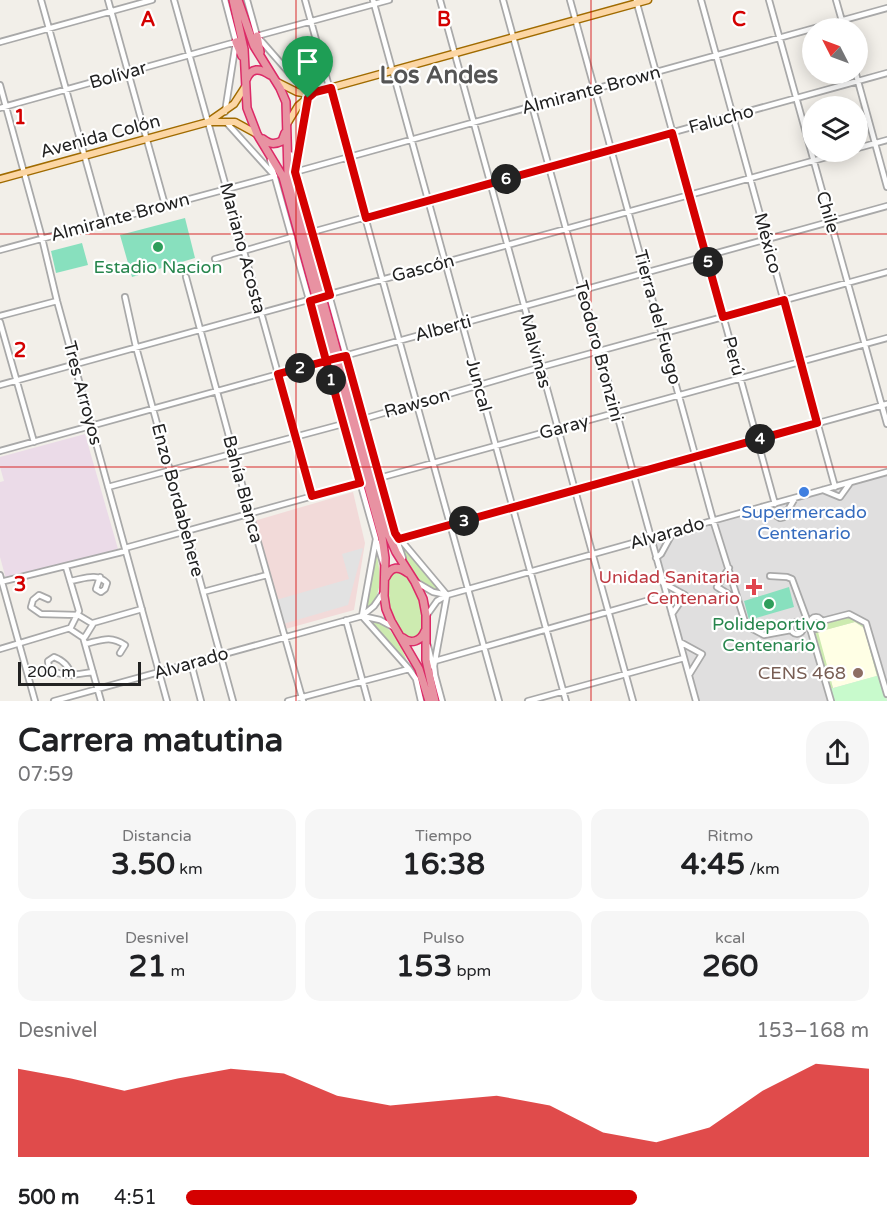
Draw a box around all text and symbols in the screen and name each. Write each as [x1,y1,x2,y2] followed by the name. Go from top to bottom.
[141,8,156,32] text: A
[437,8,451,32] text: B
[732,8,746,32] text: C
[802,18,868,84] north arrow
[802,18,868,162] map controls
[282,36,333,98] pin
[291,45,324,78] icon: arrive
[87,56,149,94] street label: Bolívar
[380,61,498,90] district label: Los Andes
[519,61,663,119] street label: Almirante Brown
[802,96,868,162] button: layers
[686,100,756,138] street label: Falucho
[14,106,26,130] text: 1
[37,109,163,163] street label: Avenida Colón
[491,164,521,194] pin: 6
[501,169,511,189] text: 6
[215,180,271,316] street label: Mariano Acosta
[48,188,192,246] street label: Almirante Brown
[812,188,844,236] street label: Chile
[749,210,787,276] street label: México
[151,240,165,254] marker: Estadio Nacion
[629,247,687,387] street label: Tierra del Fuego
[693,247,723,277] pin: 5
[389,249,457,287] street label: Gascón
[703,252,713,272] text: 5
[94,256,222,278] place label: Estadio Nacion
[570,278,628,424] street label: Teodoro Bronzini
[412,310,474,346] street label: Alberti
[516,312,556,390] street label: Malvinas
[718,334,750,378] street label: Perú
[14,339,26,363] text: 2
[59,339,107,447] street label: Tres Arroyos
[285,353,315,383] pin: 2
[461,356,497,414] street label: Juncal
[295,358,305,378] text: 2
[316,365,346,395] pin: 1
[326,370,336,390] text: 1
[381,383,453,423] street label: Rawson
[537,410,591,444] street label: Garay
[147,421,209,579] street label: Enzo Bordabehere
[745,424,775,454] pin: 4
[755,429,765,449] text: 4
[218,433,268,545] street label: Bahía Blanca
[797,485,811,499] marker: Supermercado Centenario
[741,501,867,544] place label: Supermercado Centenario
[449,506,479,536] pin: 3
[459,511,469,531] text: 3
[627,512,707,554] street label: Alvarado
[599,566,740,609] place label: Unidad Sanitaria Centenario
[14,573,26,597] text: 3
[745,578,763,596] marker: Unidad Sanitaria Centenario
[762,597,776,611] marker: Polideportivo Centenario
[712,613,826,656] place label: Polideportivo Centenario
[151,642,231,684] street label: Alvarado
[18,659,141,686] scale bar
[27,662,76,682] text: 200 m
[758,662,846,684] place label: CENS 468
[851,666,865,680] marker: CENS 468
[18,721,283,760] text: Carrera matutina
[806,721,869,784] button: share
[18,763,73,787] text: 07:59
[122,826,192,846] text: Distancia
[415,826,472,846] text: Tiempo
[707,826,753,846] text: Ritmo
[111,846,175,883] text: 3.50
[402,846,485,883] text: 16:38
[681,846,745,883] text: 4:45
[175,859,203,879] text: km
[745,859,780,879] text: /km
[125,928,189,948] text: Desnivel
[423,928,464,948] text: Pulso
[715,928,745,948] text: kcal
[129,948,166,985] text: 21
[396,948,452,985] text: 153
[702,948,758,985] text: 260
[166,961,185,981] text: m
[452,961,491,981] text: bpm
[18,1019,97,1043] text: Desnivel
[756,1019,869,1043] text: 153–168 m
[18,1186,79,1210] text: 500 m
[114,1186,157,1210] text: 4:51

